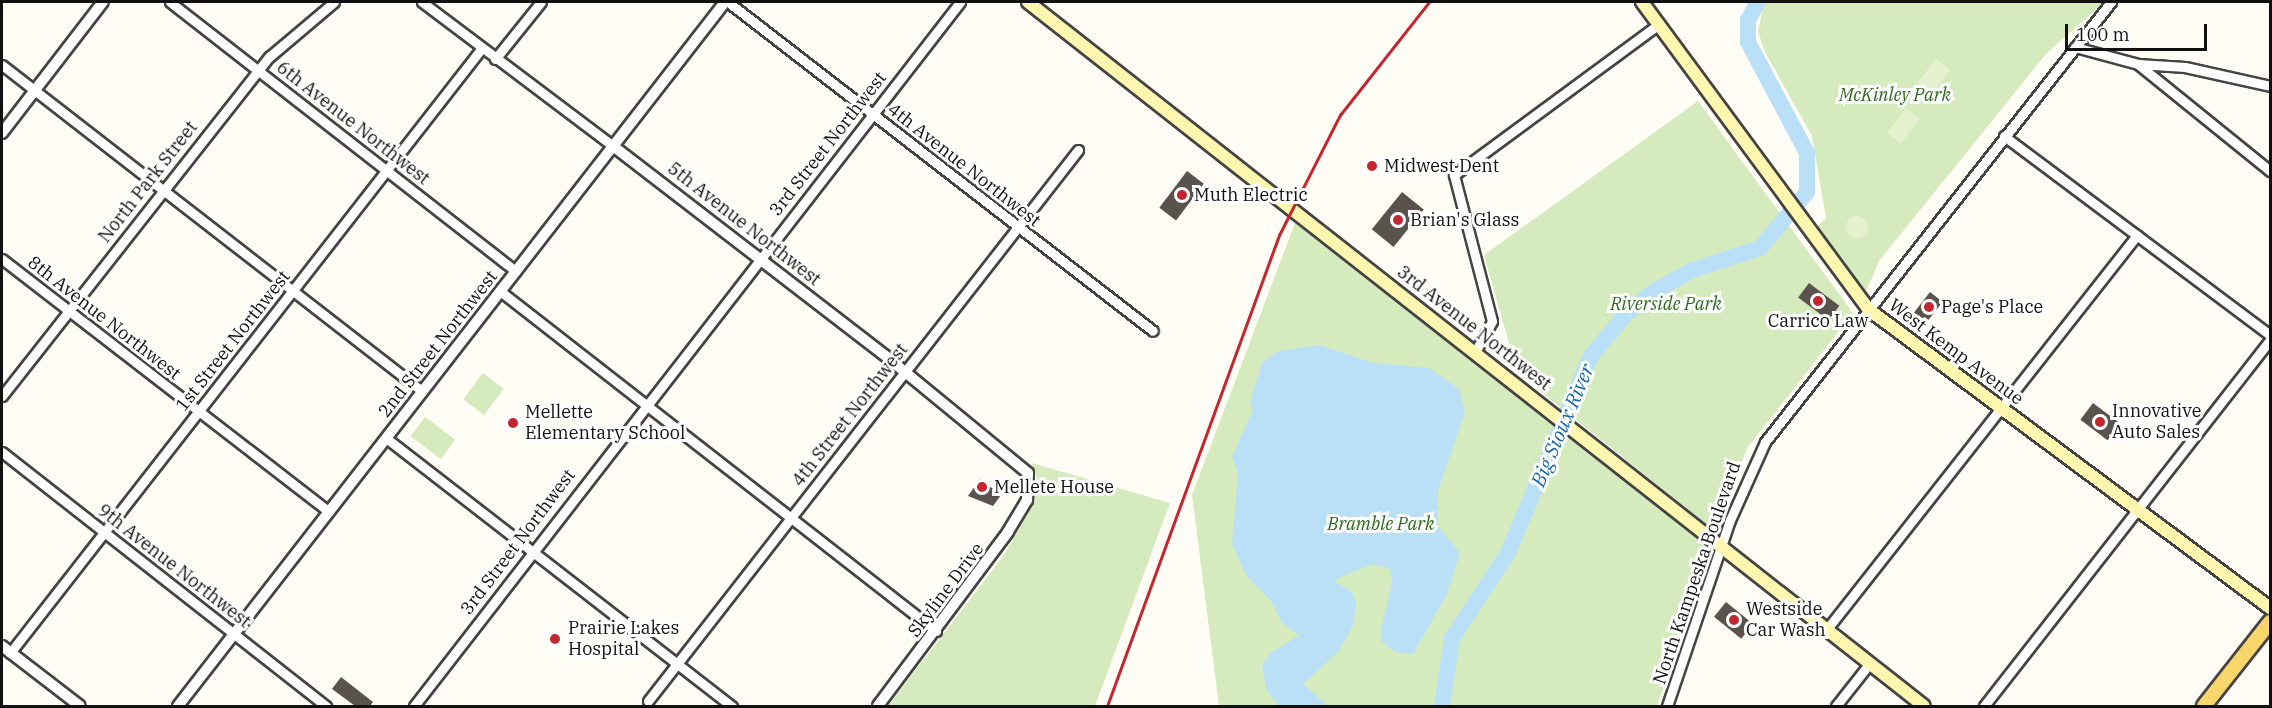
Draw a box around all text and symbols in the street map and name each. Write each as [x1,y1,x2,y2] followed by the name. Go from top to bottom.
[2068,12,2210,50] scale bar
[2076,23,2130,46] text: 100 m
[272,57,434,189] street label: 6th Avenue Northwest
[765,68,891,220] street label: 3rd Street Northwest
[1839,84,1951,106] park label: McKinley Park
[883,99,1045,231] street label: 4th Avenue Northwest
[94,117,202,247] street label: North Park Street
[1384,155,1499,177] place label: Midwest Dent
[663,158,825,290] street label: 5th Avenue Northwest
[1365,159,1379,173] marker: Midwest Dent
[1194,184,1308,206] place label: Muth Electric
[1175,188,1189,202] marker: Muth Electric
[1410,209,1519,231] place label: Brian's Glass
[1391,213,1405,227] marker: Brian's Glass
[23,252,185,384] street label: 8th Avenue Northwest
[1393,261,1555,395] street label: 3rd Avenue Northwest
[171,266,295,416] street label: 1st Street Northwest
[374,266,502,422] street label: 2nd Street Northwest
[1610,293,1722,315] park label: Riverside Park
[1811,294,1825,308] marker: Carrico Law
[1884,294,2028,410] street label: West Kemp Avenue
[1941,296,2043,318] place label: Page's Place
[1922,300,1936,314] marker: Page's Place
[1768,310,1868,332] place label: Carrico Law
[787,339,913,491] street label: 4th Street Northwest
[1525,360,1599,490] water label: Big Sioux River
[2112,401,2201,444] place label: Innovative Auto Sales
[525,402,685,444] place label: Mellette Elementary School
[2093,415,2107,429] marker: Innovative Auto Sales
[506,416,520,430] marker: Mellette Elementary School
[1649,459,1745,687] street label: North Kampeska Boulevard
[456,465,580,619] street label: 3rd Street Northwest
[994,476,1114,498] place label: Mellete House
[975,480,989,494] marker: Mellete House
[93,500,255,632] street label: 9th Avenue Northwest
[1327,513,1435,535] park label: Bramble Park
[904,539,988,641] street label: Skyline Drive
[1746,599,1826,642] place label: Westside Car Wash
[1727,613,1741,627] marker: Westside Car Wash
[568,618,679,660] place label: Prairie Lakes Hospital
[546,630,564,648] marker: Prairie Lakes Hospital

